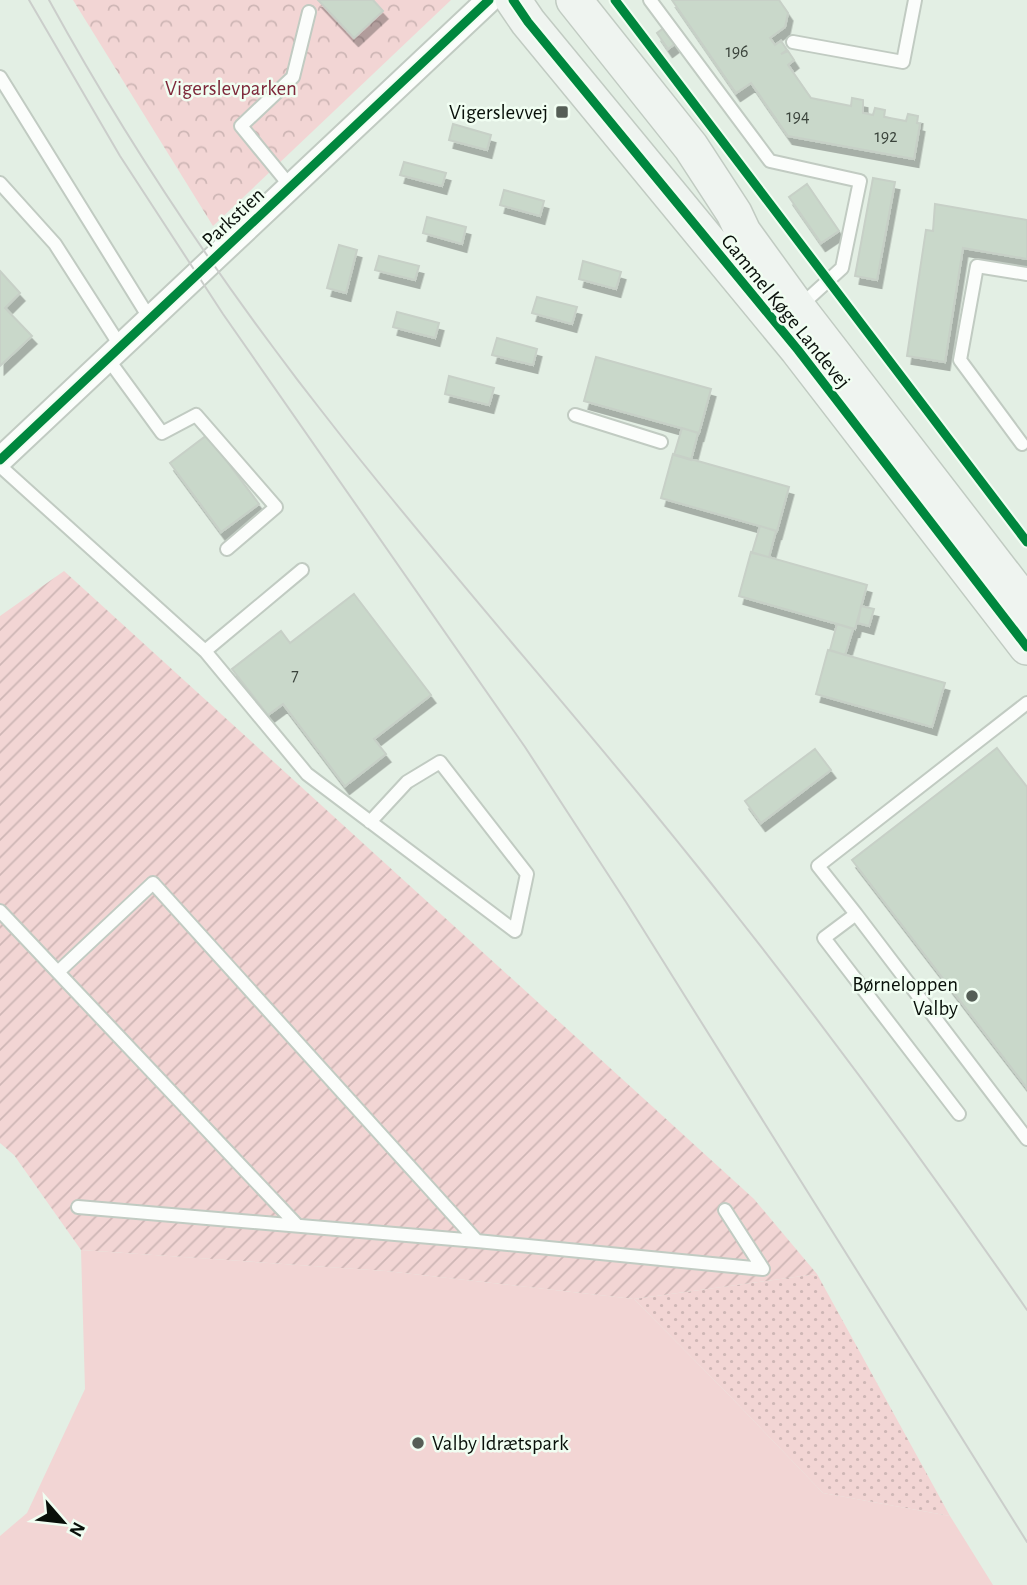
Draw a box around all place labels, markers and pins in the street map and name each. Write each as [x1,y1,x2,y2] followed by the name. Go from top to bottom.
[449,102,548,123] place label: Vigerslevvej
[554,104,570,120] marker: Vigerslevvej
[852,974,958,1019] place label: Børneloppen Valby
[964,988,980,1004] marker: Børneloppen Valby
[432,1433,569,1454] place label: Valby Idrætspark
[410,1435,426,1451] marker: Valby Idrætspark

